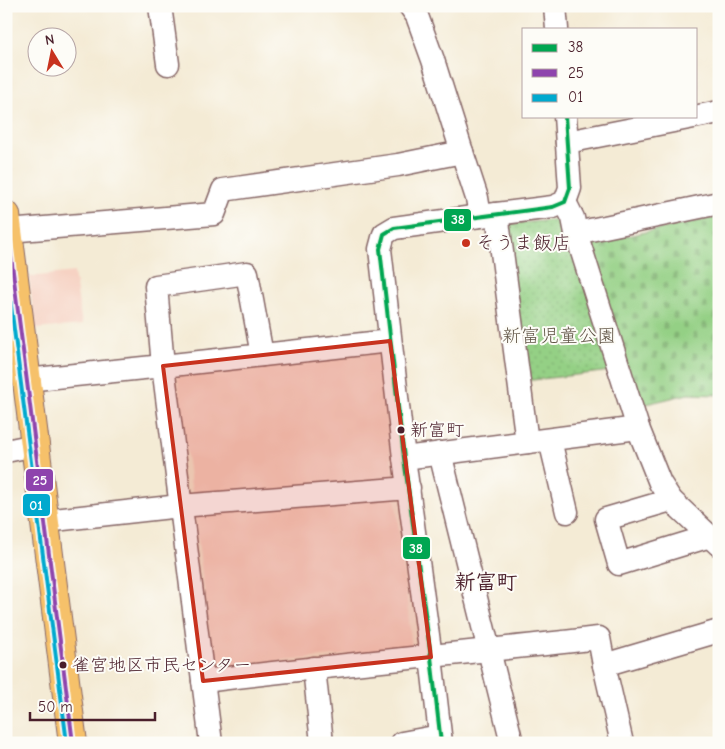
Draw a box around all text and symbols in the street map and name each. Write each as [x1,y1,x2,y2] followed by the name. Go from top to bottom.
[28,28,78,78] north arrow
[522,28,698,118] legend
[44,31,56,49] text: N
[568,38,583,56] text: 38
[568,64,584,82] text: 25
[568,88,583,106] text: 01
[443,208,472,232] line badge: 38
[451,211,465,228] text: 38
[476,232,571,254] place label: そうま飯店
[460,237,472,249] marker: そうま飯店
[502,325,616,347] park label: 新富児童公園
[410,420,464,441] place label: 新富町
[396,425,406,435] marker: 新富町
[25,468,54,492] line badge: 25
[33,472,47,489] text: 25
[22,493,51,517] line badge: 01
[29,497,43,514] text: 01
[402,536,431,560] line badge: 38
[409,540,423,557] text: 38
[455,570,518,594] district label: 新富町
[72,655,251,676] place label: 雀宮地区市民センター
[58,660,68,670] marker: 雀宮地区市民センター
[30,689,155,721] scale bar
[38,698,73,716] text: 50 m

